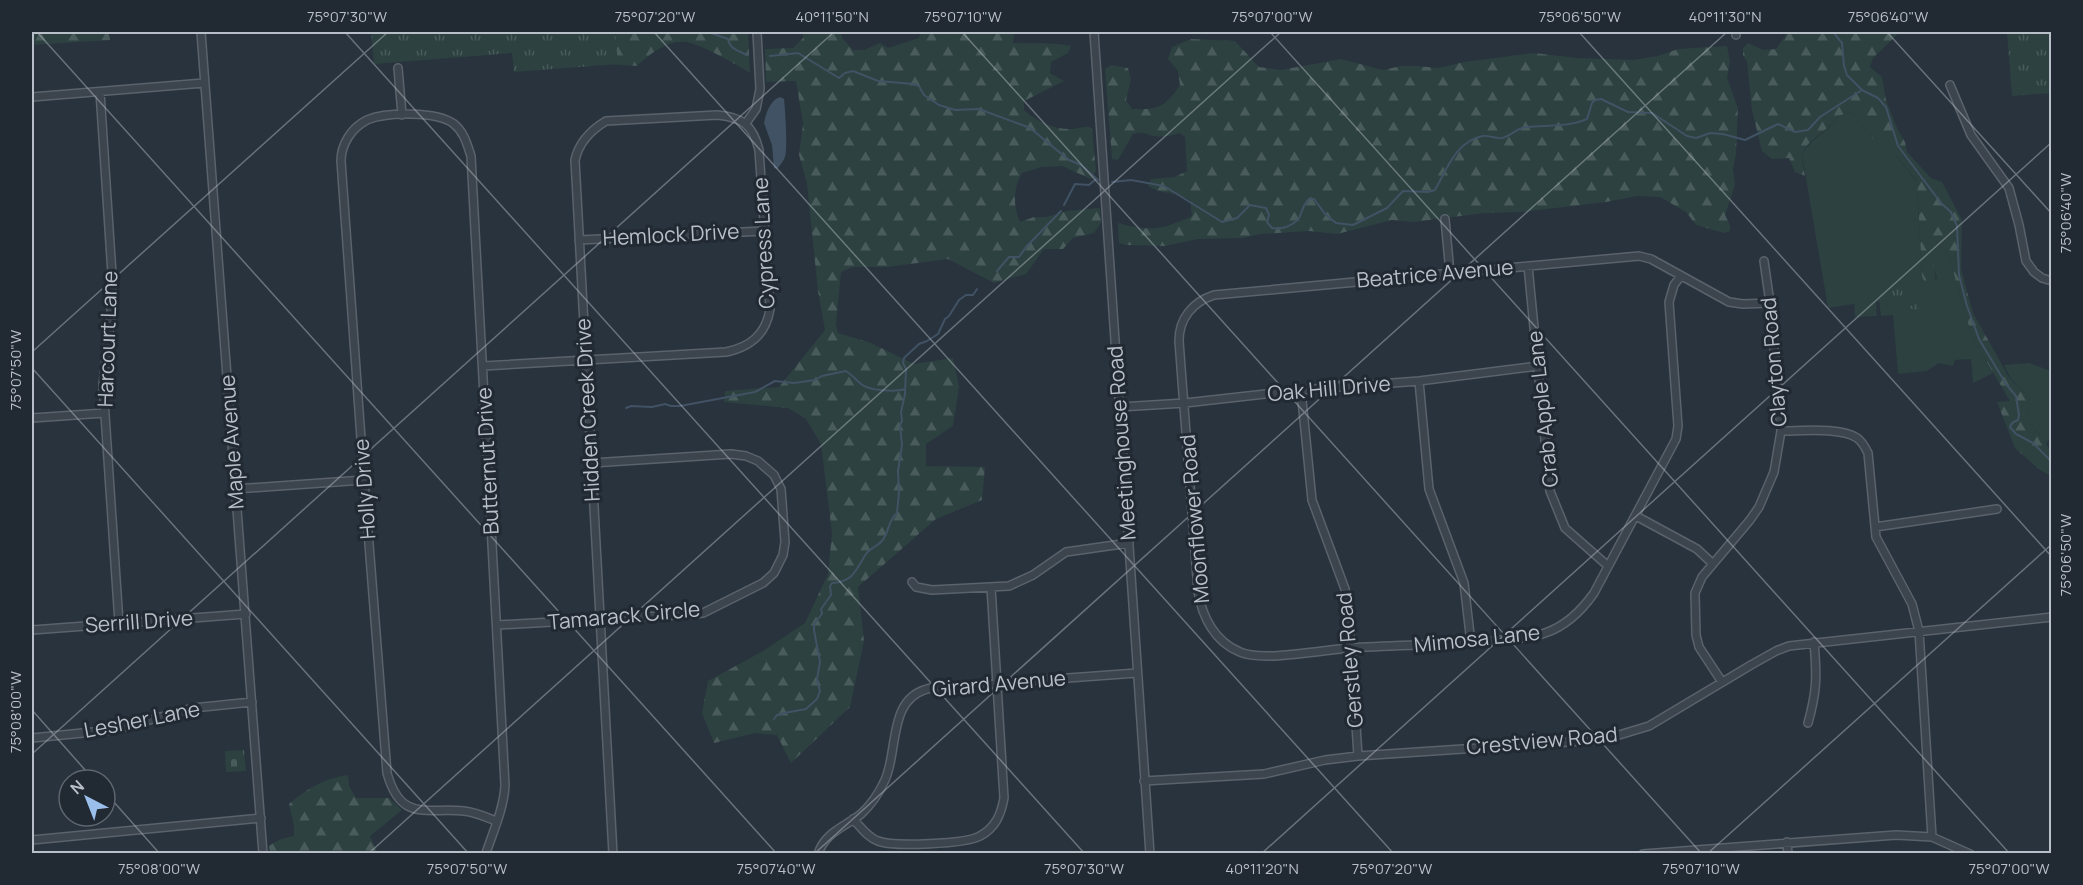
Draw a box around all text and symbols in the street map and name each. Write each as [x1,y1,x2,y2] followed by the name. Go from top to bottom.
[307,6,387,27] text: 75°07'30"W
[615,6,695,27] text: 75°07'20"W
[795,6,869,27] text: 40°11'50"N
[924,6,1002,27] text: 75°07'10"W
[1231,6,1313,27] text: 75°07'00"W
[1539,6,1621,27] text: 75°06'50"W
[1688,6,1762,27] text: 40°11'30"N
[1848,6,1928,27] text: 75°06'40"W
[2055,173,2076,253] text: 75°06'40"W
[746,177,780,309] street label: Cypress Lane
[602,216,740,252] street label: Hemlock Drive
[1355,252,1514,294] street label: Beatrice Avenue
[91,270,123,408] street label: Harcourt Lane
[1753,296,1793,428] street label: Clayton Road
[568,318,606,502] street label: Hidden Creek Drive
[5,330,26,410] text: 75°07'50"W
[1520,330,1564,489] street label: Crab Apple Lane
[1100,345,1142,541] street label: Meetinghouse Road
[1266,369,1392,407] street label: Oak Hill Drive
[212,374,250,510] street label: Maple Avenue
[469,387,505,535] street label: Butternut Drive
[1173,433,1215,605] street label: Moonflower Road
[347,438,381,540] street label: Holly Drive
[2055,514,2076,596] text: 75°06'50"W
[1329,591,1369,729] street label: Gerstley Road
[546,594,701,636] street label: Tamarack Circle
[84,603,194,639] street label: Serrill Drive
[1412,617,1541,659] street label: Mimosa Lane
[931,663,1067,703] street label: Girard Avenue
[5,671,26,753] text: 75°08'00"W
[81,694,202,744] street label: Lesher Lane
[1465,719,1619,761] street label: Crestview Road
[57,768,117,828] north arrow
[65,775,89,799] text: N
[118,858,200,879] text: 75°08'00"W
[427,858,507,879] text: 75°07'50"W
[737,858,815,879] text: 75°07'40"W
[1044,858,1124,879] text: 75°07'30"W
[1225,858,1299,879] text: 40°11'20"N
[1352,858,1432,879] text: 75°07'20"W
[1662,858,1740,879] text: 75°07'10"W
[1968,858,2050,879] text: 75°07'00"W

